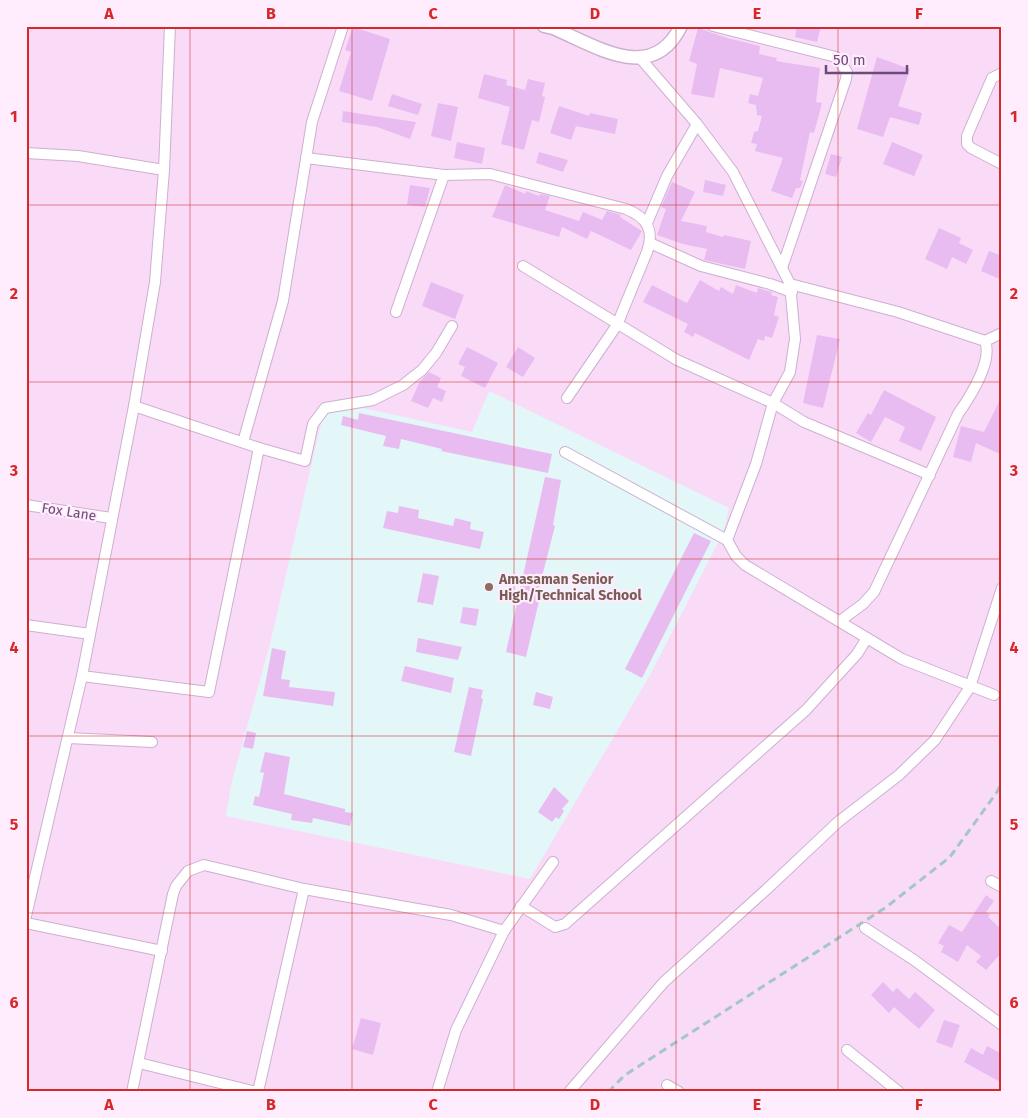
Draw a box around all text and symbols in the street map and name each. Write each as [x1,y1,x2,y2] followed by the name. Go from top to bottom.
[103,4,114,23] text: A
[266,4,276,23] text: B
[428,4,438,23] text: C
[590,4,600,23] text: D
[753,4,761,23] text: E
[915,4,923,23] text: F
[826,42,907,74] scale bar
[833,51,866,69] text: 50 m
[10,107,18,126] text: 1
[1010,107,1018,126] text: 1
[10,284,18,303] text: 2
[1010,284,1018,303] text: 2
[9,461,18,480] text: 3
[1009,461,1018,480] text: 3
[40,499,98,525] street label: Fox Lane
[498,571,642,604] place label: Amasaman Senior High/Technical School
[483,581,495,593] marker: Amasaman Senior High/Technical School
[9,638,19,657] text: 4
[1009,638,1019,657] text: 4
[10,815,19,834] text: 5
[1010,815,1019,834] text: 5
[9,993,19,1012] text: 6
[1009,993,1019,1012] text: 6
[103,1095,114,1114] text: A
[266,1095,276,1114] text: B
[428,1095,438,1114] text: C
[590,1095,600,1114] text: D
[753,1095,761,1114] text: E
[915,1095,923,1114] text: F

